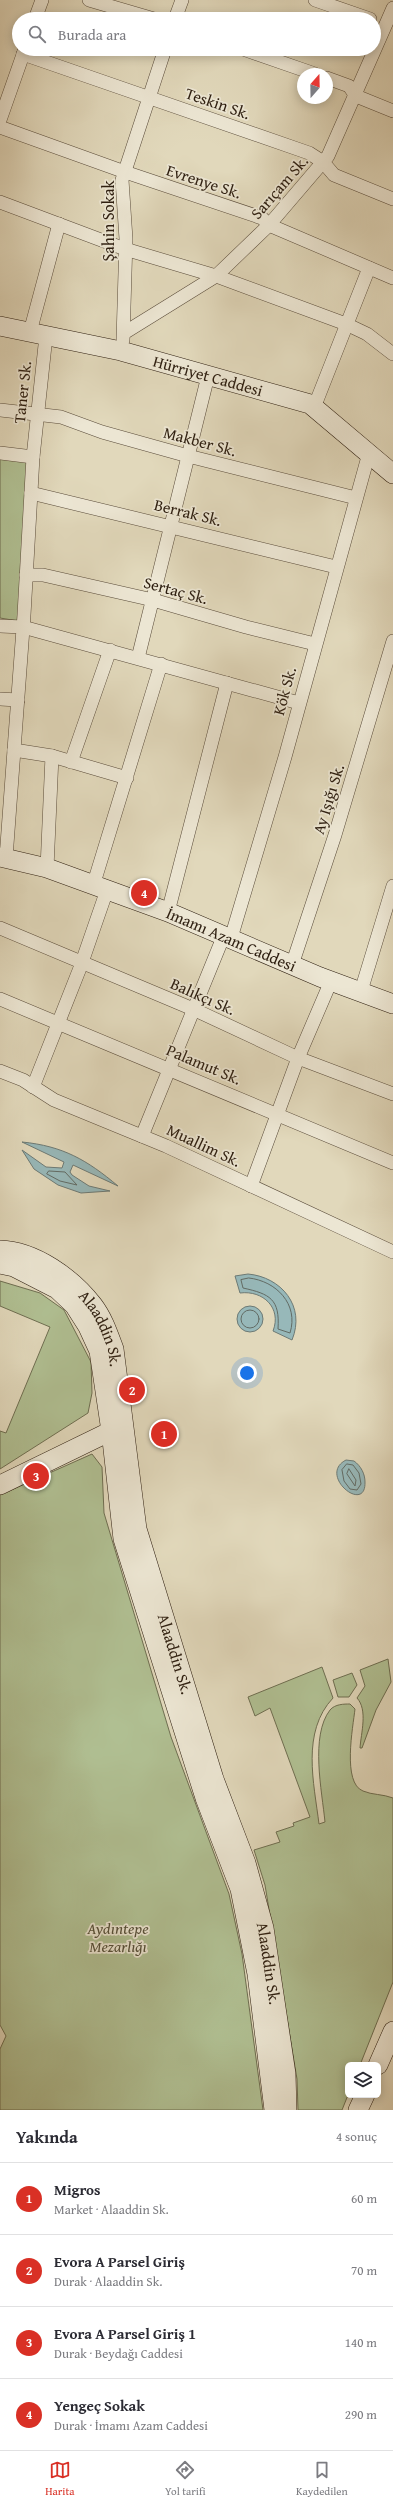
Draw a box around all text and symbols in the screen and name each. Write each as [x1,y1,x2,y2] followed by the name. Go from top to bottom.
[12,12,381,56] search box
[26,23,48,45] icon: search
[58,24,126,45] text: Burada ara
[297,68,333,104] north arrow
[182,81,254,125] street label: Teskin Sk.
[245,150,314,224] street label: Sarıçam Sk.
[163,158,245,204] street label: Evrenye Sk.
[96,180,120,262] street label: Şahin Sokak
[150,349,266,402] street label: Hürriyet Caddesi
[7,360,37,424] street label: Taner Sk.
[161,420,239,462] street label: Makber Sk.
[152,492,224,532] street label: Berrak Sk.
[141,570,211,610] street label: Sertaç Sk.
[266,664,302,718] street label: Kök Sk.
[306,761,350,837] street label: Ay Işığı Sk.
[131,878,157,908] pin: 4
[163,901,301,978] street label: İmamı Azam Caddesi
[167,971,239,1021] street label: Balıkçı Sk.
[163,1038,245,1091] street label: Palamut Sk.
[163,1117,245,1173] street label: Muallim Sk.
[73,1284,128,1368] street label: Alaaddin Sk.
[237,1363,257,1383] your location
[119,1375,145,1405] pin: 2
[151,1419,177,1449] pin: 1
[23,1461,49,1491] pin: 3
[152,1610,199,1697] street label: Alaaddin Sk.
[86,1916,149,1958] park label: Aydıntepe Mezarlığı
[251,1919,287,2006] street label: Alaaddin Sk.
[345,2062,381,2098] map controls
[345,2062,381,2098] button: layers
[16,2124,78,2149] text: Yakında
[336,2127,377,2146] text: 4 sonuç
[54,2179,101,2200] text: Migros
[26,2189,32,2208] text: 1
[351,2189,377,2208] text: 60 m
[54,2200,169,2219] text: Market · Alaaddin Sk.
[54,2251,185,2272] text: Evora A Parsel Giriş
[26,2261,32,2280] text: 2
[351,2261,377,2280] text: 70 m
[54,2272,162,2291] text: Durak · Alaaddin Sk.
[54,2323,196,2344] text: Evora A Parsel Giriş 1
[26,2333,32,2352] text: 3
[345,2333,377,2352] text: 140 m
[54,2344,183,2363] text: Durak · Beydağı Caddesi
[54,2395,145,2416] text: Yengeç Sokak
[26,2405,32,2424] text: 4
[345,2405,377,2424] text: 290 m
[54,2416,208,2435] text: Durak · İmamı Azam Caddesi
[45,2459,75,2499] tab: Harita
[165,2459,206,2499] tab: Yol tarifi
[296,2459,348,2499] tab: Kaydedilen

